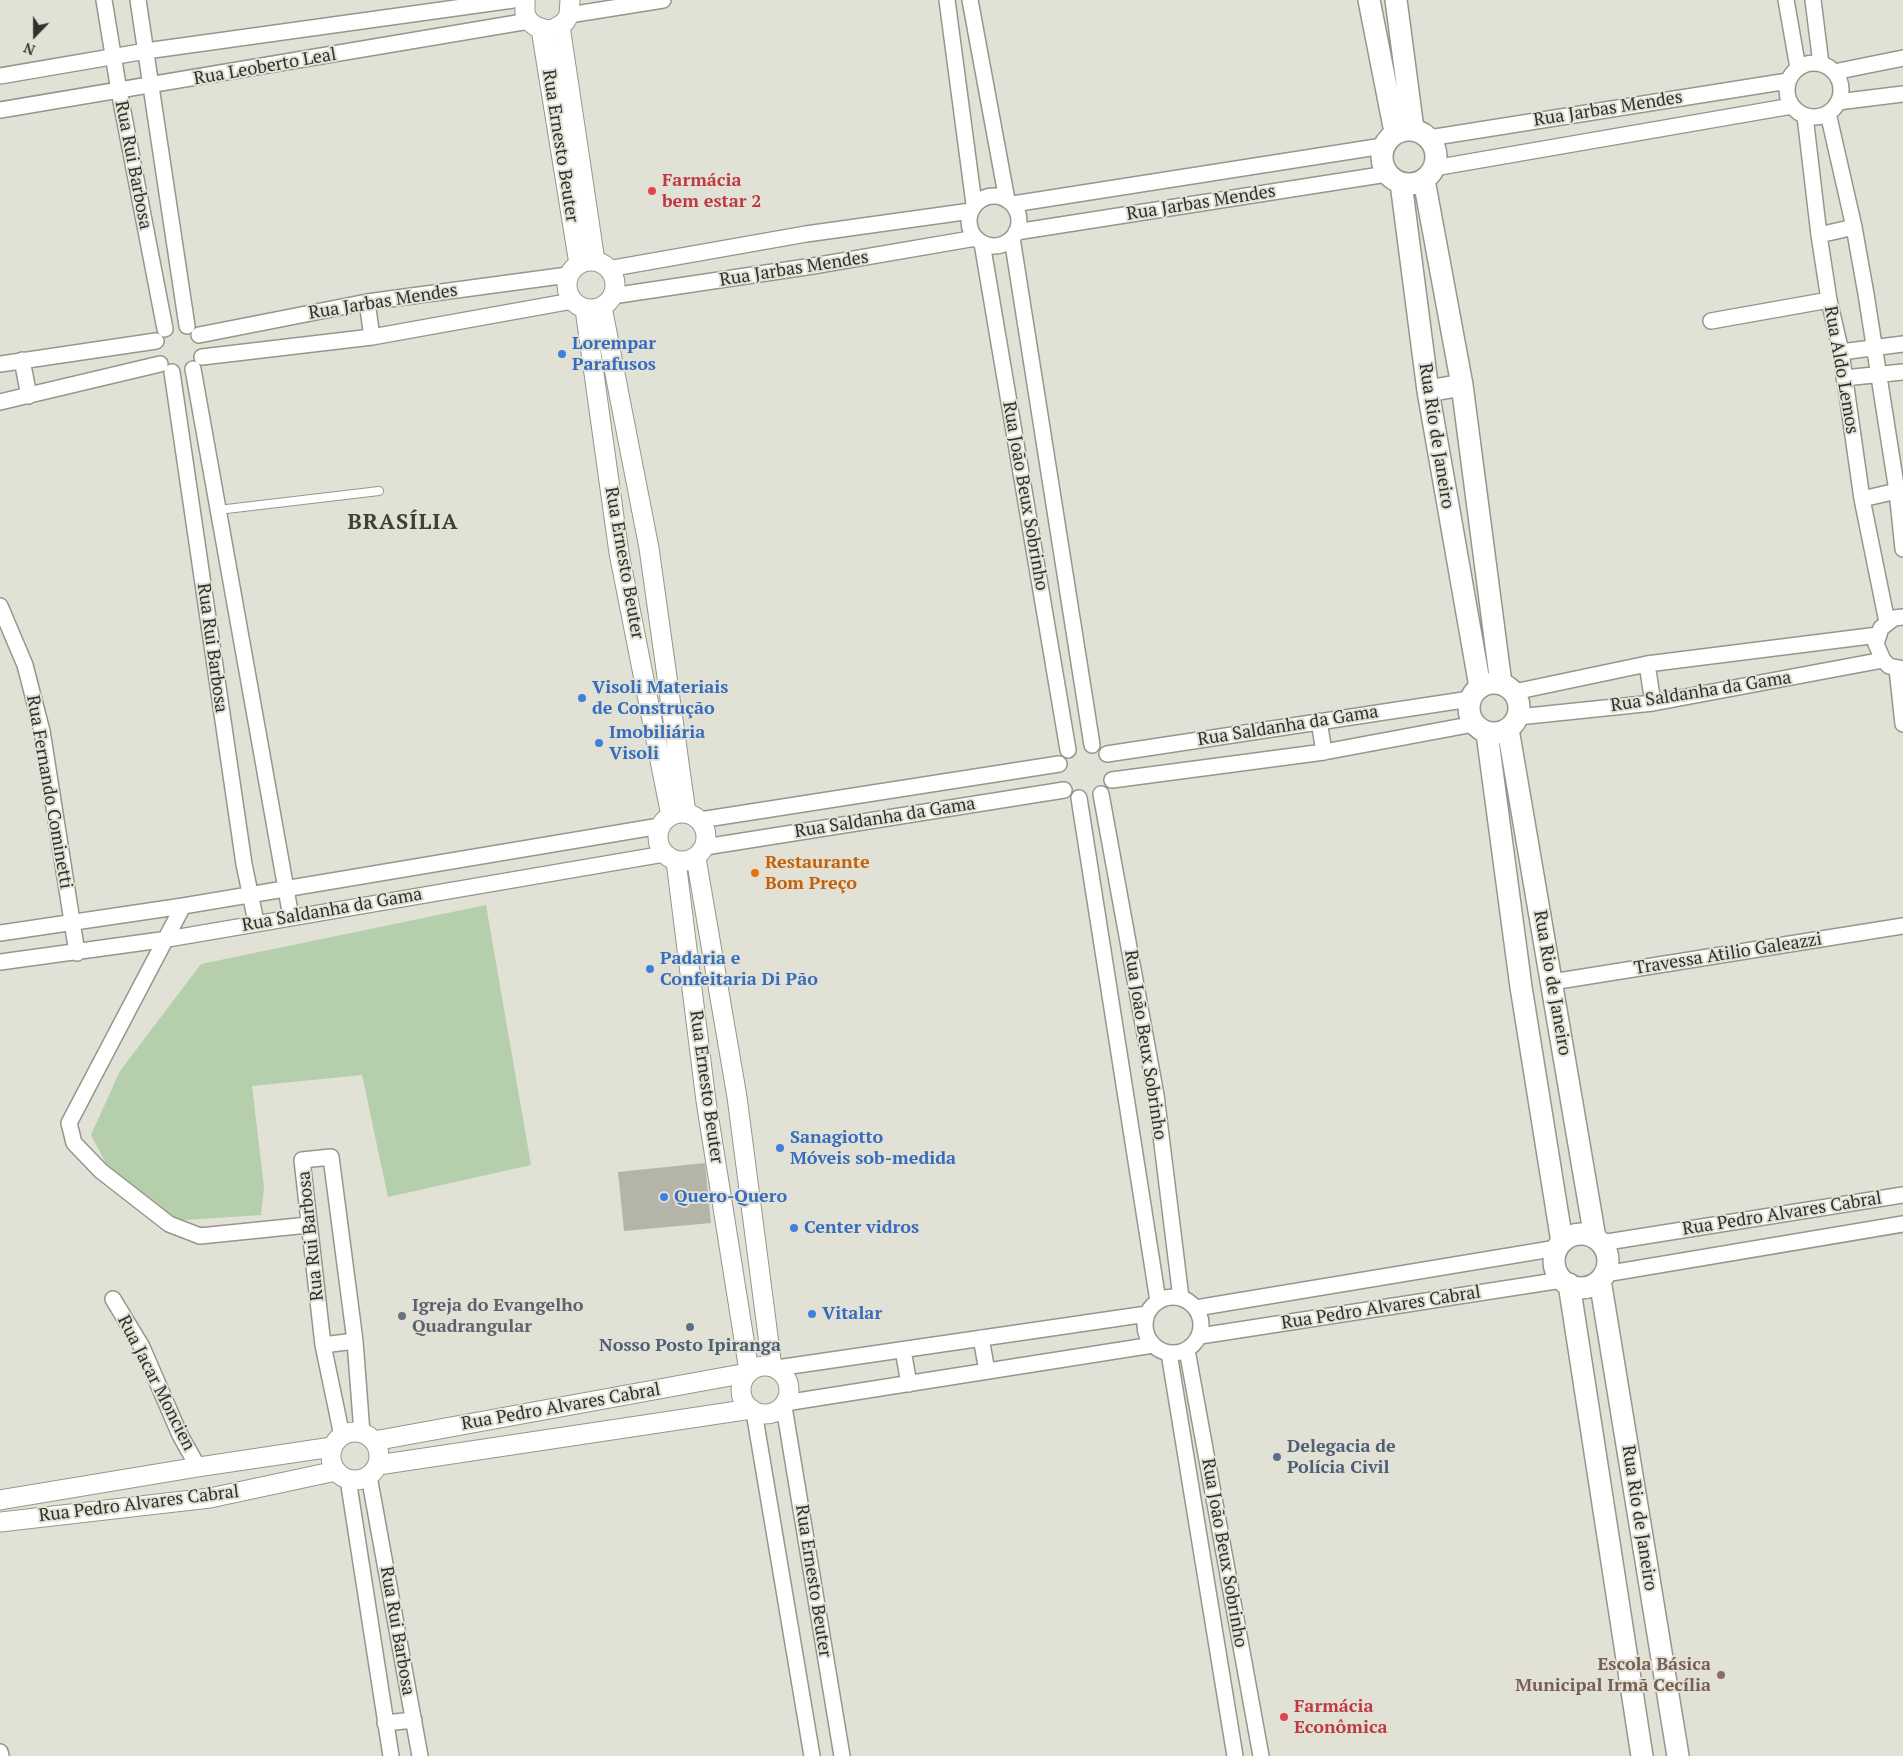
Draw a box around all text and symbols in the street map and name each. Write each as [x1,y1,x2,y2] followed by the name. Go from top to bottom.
[10,10,60,60] north arrow
[21,39,38,60] text: N
[192,44,338,90] street label: Rua Leoberto Leal
[537,68,583,224] street label: Rua Ernesto Beuter
[1532,87,1684,131] street label: Rua Jarbas Mendes
[110,99,156,231] street label: Rua Rui Barbosa
[662,170,762,212] place label: Farmácia bem estar 2
[1125,181,1277,225] street label: Rua Jarbas Mendes
[646,185,658,197] marker: Farmácia bem estar 2
[718,247,870,291] street label: Rua Jarbas Mendes
[307,280,459,324] street label: Rua Jarbas Mendes
[1819,304,1863,436] street label: Rua Aldo Lemos
[572,333,656,376] place label: Lorempar Parafusos
[556,348,568,360] marker: Lorempar Parafusos
[1414,362,1458,510] street label: Rua Rio de Janeiro
[998,400,1052,592] street label: Rua João Beux Sobrinho
[600,485,648,641] street label: Rua Ernesto Beuter
[346,510,460,536] district label: BRASÍLIA
[192,582,232,714] street label: Rua Rui Barbosa
[1609,667,1793,717] street label: Rua Saldanha da Gama
[592,677,728,720] place label: Visoli Materiais de Construção
[576,692,588,704] marker: Visoli Materiais de Construção
[21,693,77,891] street label: Rua Fernando Cominetti
[1196,701,1380,751] street label: Rua Saldanha da Gama
[609,722,705,764] place label: Imobiliária Visoli
[593,737,605,749] marker: Imobiliária Visoli
[793,793,977,843] street label: Rua Saldanha da Gama
[765,852,870,894] place label: Restaurante Bom Preço
[749,867,761,879] marker: Restaurante Bom Preço
[240,883,424,937] street label: Rua Saldanha da Gama
[1529,909,1575,1057] street label: Rua Rio de Janeiro
[1633,928,1823,980] street label: Travessa Atilio Galeazzi
[660,948,818,991] place label: Padaria e Confeitaria Di Pão
[1119,949,1171,1141] street label: Rua João Beux Sobrinho
[644,963,656,975] marker: Padaria e Confeitaria Di Pão
[685,1009,727,1165] street label: Rua Ernesto Beuter
[790,1127,956,1170] place label: Sanagiotto Móveis sob-medida
[774,1142,786,1154] marker: Sanagiotto Móveis sob-medida
[293,1170,329,1302] street label: Rua Rui Barbosa
[674,1186,787,1208] place label: Quero-Quero
[1681,1188,1883,1240] street label: Rua Pedro Alvares Cabral
[658,1191,670,1203] marker: Quero-Quero
[804,1217,919,1239] place label: Center vidros
[788,1222,800,1234] marker: Center vidros
[1280,1282,1482,1334] street label: Rua Pedro Alvares Cabral
[412,1295,583,1338] place label: Igreja do Evangelho Quadrangular
[822,1303,882,1325] place label: Vitalar
[806,1308,818,1320] marker: Vitalar
[396,1310,408,1322] marker: Igreja do Evangelho Quadrangular
[113,1312,199,1454] street label: Rua Jacar Moncien
[684,1321,696,1333] marker: Nosso Posto Ipiranga
[599,1335,781,1357] place label: Nosso Posto Ipiranga
[460,1379,662,1435] street label: Rua Pedro Alvares Cabral
[1287,1436,1396,1478] place label: Delegacia de Polícia Civil
[1617,1444,1661,1592] street label: Rua Rio de Janeiro
[1271,1451,1283,1463] marker: Delegacia de Polícia Civil
[1197,1457,1251,1649] street label: Rua João Beux Sobrinho
[38,1481,240,1527] street label: Rua Pedro Alvares Cabral
[790,1503,836,1659] street label: Rua Ernesto Beuter
[375,1565,419,1697] street label: Rua Rui Barbosa
[1515,1654,1711,1696] place label: Escola Básica Municipal Irmã Cecília
[1715,1669,1727,1681] marker: Escola Básica Municipal Irmã Cecília
[1294,1696,1388,1738] place label: Farmácia Econômica
[1278,1711,1290,1723] marker: Farmácia Econômica

